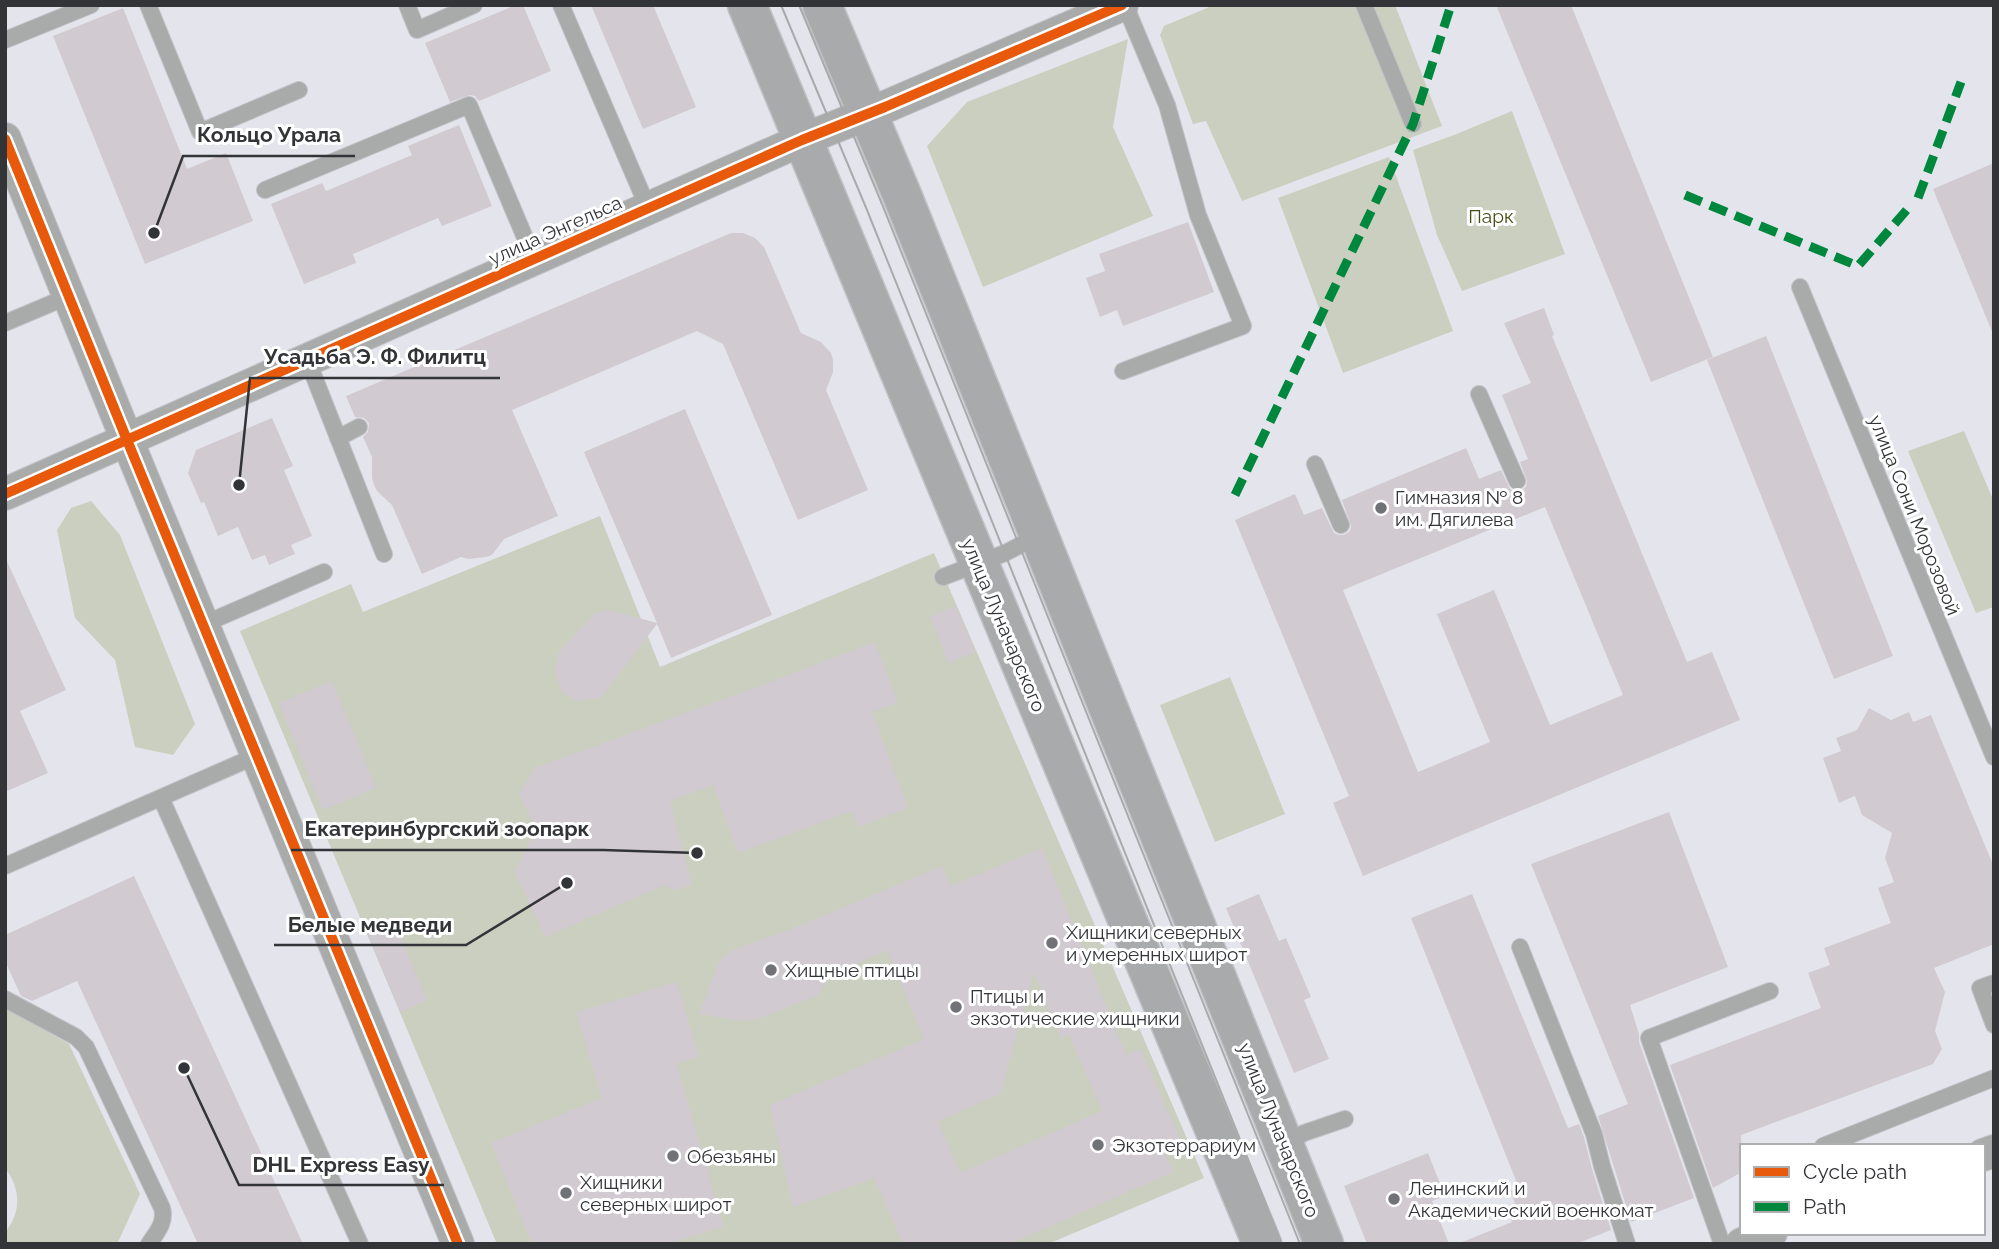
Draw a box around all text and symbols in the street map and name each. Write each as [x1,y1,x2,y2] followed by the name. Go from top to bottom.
[183,114,355,156] callout: Кольцо Урала
[197,122,341,147] text: Кольцо Урала
[485,191,625,269] street label: улица Энгельса
[1468,205,1514,227] park label: Парк
[250,336,500,378] callout: Усадьба Э. Ф. Филитц
[263,344,486,369] text: Усадьба Э. Ф. Филитц
[1865,412,1965,618] street label: улица Сони Морозовой
[1395,486,1523,530] place label: Гимназия № 8 им. Дягилева
[1373,500,1389,516] marker: Гимназия № 8 им. Дягилева
[958,535,1050,715] street label: улица Луначарского
[291,808,603,850] callout: Екатеринбургский зоопарк
[305,816,589,841] text: Екатеринбургский зоопарк
[274,903,466,945] callout: Белые медведи
[288,912,452,937] text: Белые медведи
[1066,921,1247,965] place label: Хищники северных и умеренных широт
[1044,935,1060,951] marker: Хищники северных и умеренных широт
[785,959,919,981] place label: Хищные птицы
[763,962,779,978] marker: Хищные птицы
[970,985,1179,1029] place label: Птицы и экзотические хищники
[948,999,964,1015] marker: Птицы и экзотические хищники
[1234,1040,1324,1220] street label: улица Луначарского
[1112,1134,1256,1156] place label: Экзотеррариум
[1090,1137,1106,1153] marker: Экзотеррариум
[239,1143,444,1185] callout: DHL Express Easy
[1740,1144,1985,1235] legend
[687,1145,776,1167] place label: Обезьяны
[665,1148,681,1164] marker: Обезьяны
[252,1152,430,1177] text: DHL Express Easy
[1803,1159,1907,1184] text: Cycle path
[580,1171,731,1215] place label: Хищники северных широт
[1408,1177,1653,1221] place label: Ленинский и Академический военкомат
[558,1185,574,1201] marker: Хищники северных широт
[1386,1191,1402,1207] marker: Ленинский и Академический военкомат
[1803,1194,1847,1219] text: Path

